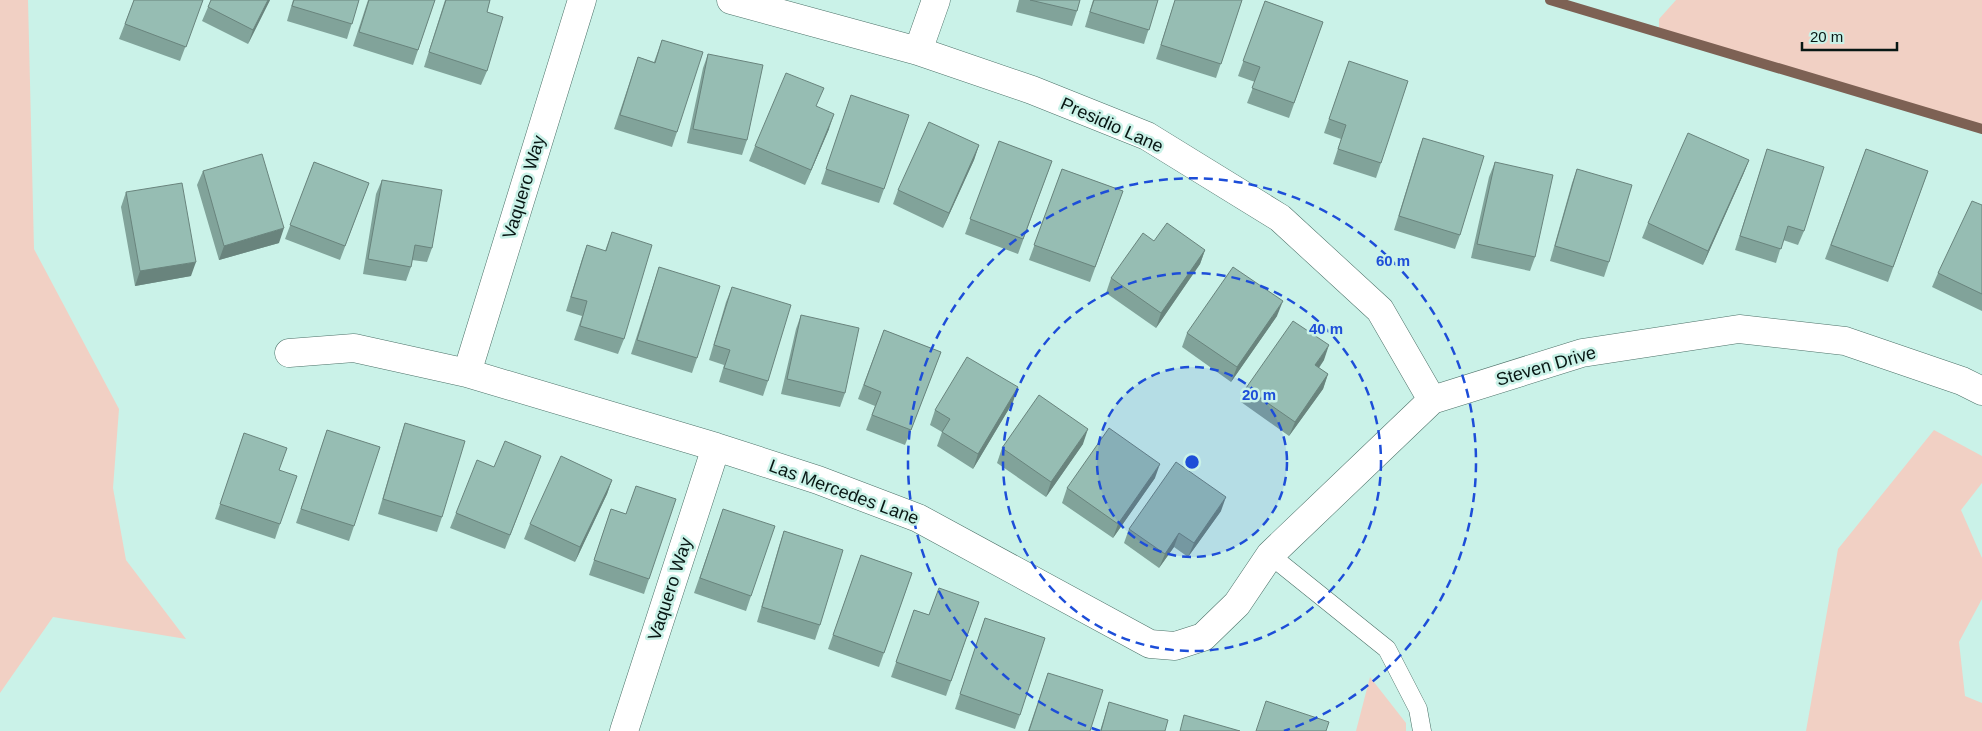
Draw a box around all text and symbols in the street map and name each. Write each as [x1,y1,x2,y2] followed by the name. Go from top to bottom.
[1802,20,1897,52] scale bar
[1810,28,1843,45] text: 20 m
[1058,93,1166,157] street label: Presidio Lane
[499,133,549,241] street label: Vaquero Way
[1376,252,1410,269] text: 60 m
[1309,320,1343,337] text: 40 m
[1494,342,1598,390] street label: Steven Drive
[1242,386,1276,403] text: 20 m
[1183,453,1201,471] centre of rings
[766,456,922,528] street label: Las Mercedes Lane
[644,535,696,643] street label: Vaquero Way

